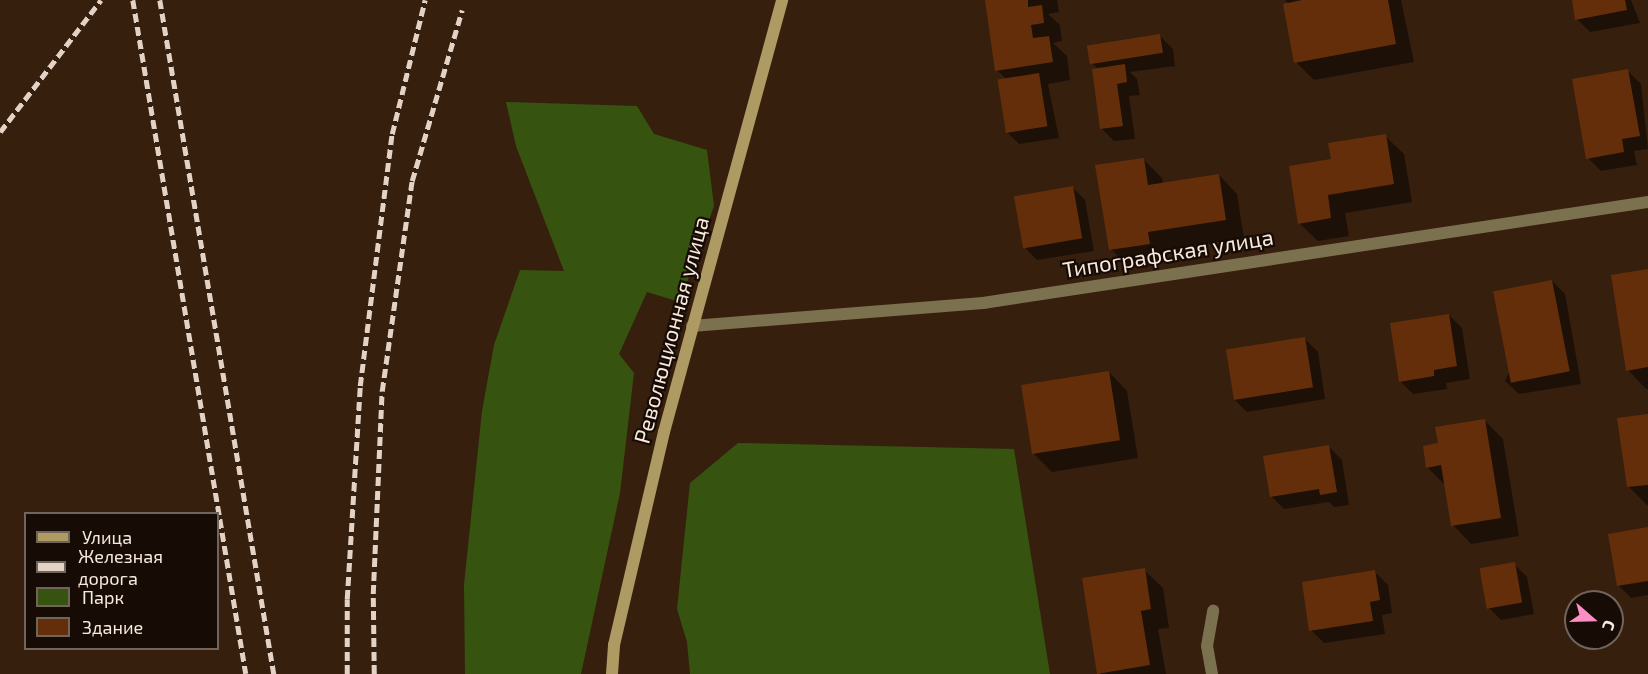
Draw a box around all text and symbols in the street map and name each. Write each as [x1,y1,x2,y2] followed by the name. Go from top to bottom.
[628,214,714,446] street label: Революционная улица
[1061,223,1275,283] street label: Типографская улица
[24,512,219,650] legend
[82,526,132,548] text: Улица
[78,545,163,589] text: Железная дорога
[82,586,124,608] text: Парк
[1564,590,1624,650] north arrow
[82,616,143,638] text: Здание
[1599,618,1620,633] text: С

